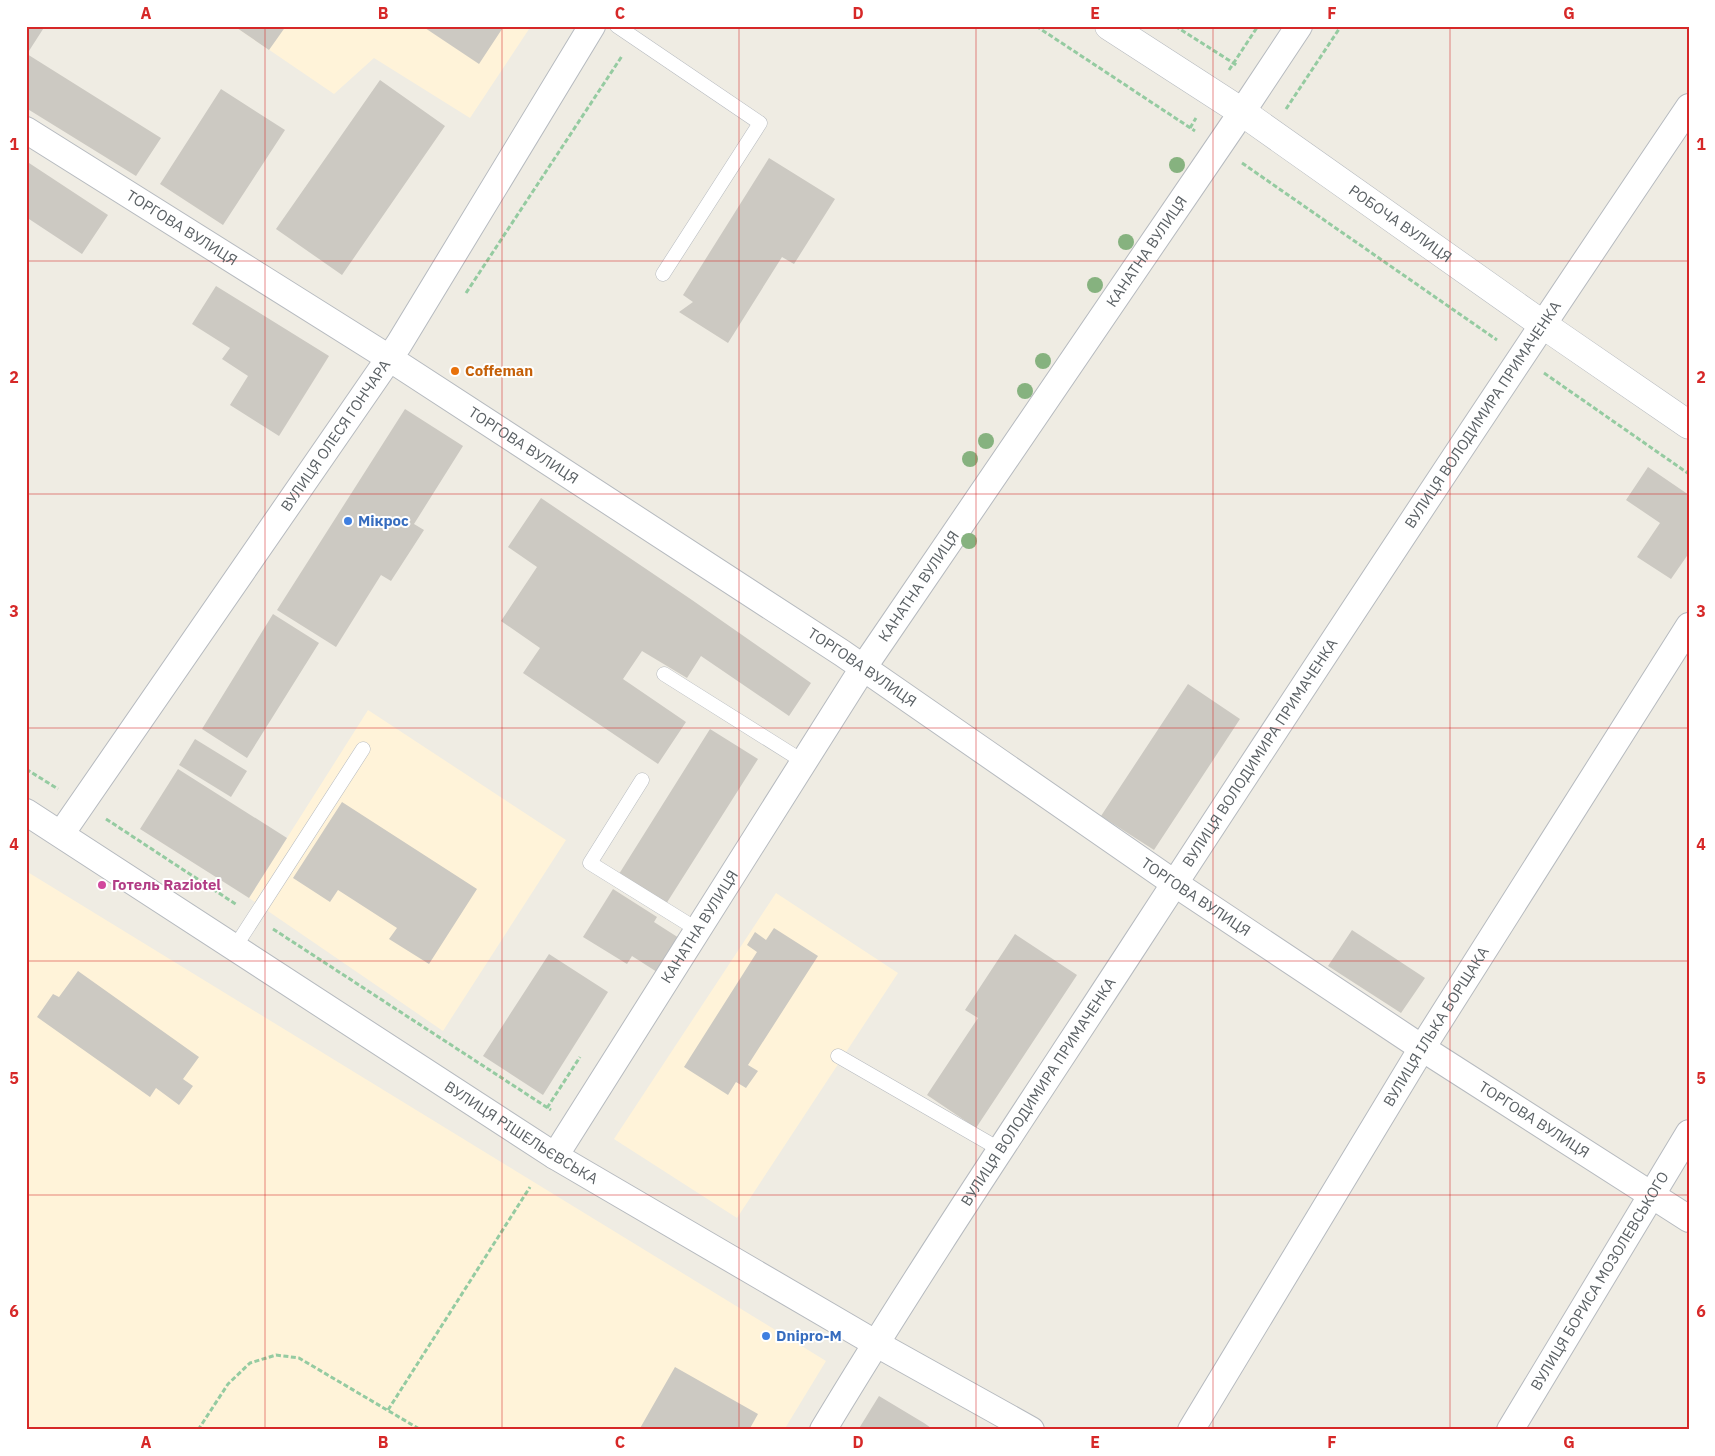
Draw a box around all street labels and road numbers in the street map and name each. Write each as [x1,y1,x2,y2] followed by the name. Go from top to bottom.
[1345,180,1456,266] street label: РОБОЧА ВУЛИЦЯ
[123,185,241,269] street label: ТОРГОВА ВУЛИЦЯ
[1102,192,1191,311] street label: КАНАТНА ВУЛИЦЯ
[1400,297,1565,532] street label: ВУЛИЦЯ ВОЛОДИМИРА ПРИМАЧЕНКА
[276,355,395,515] street label: ВУЛИЦЯ ОЛЕСЯ ГОНЧАРА
[465,402,582,488] street label: ТОРГОВА ВУЛИЦЯ
[874,527,963,645] street label: КАНАТНА ВУЛИЦЯ
[804,623,920,711] street label: ТОРГОВА ВУЛИЦЯ
[1178,634,1342,870] street label: ВУЛИЦЯ ВОЛОДИМИРА ПРИМАЧЕНКА
[1138,853,1254,940] street label: ТОРГОВА ВУЛИЦЯ
[656,866,742,987] street label: КАНАТНА ВУЛИЦЯ
[1379,943,1493,1110] street label: ВУЛИЦЯ ІЛЬКА БОРЩАКА
[956,973,1120,1209] street label: ВУЛИЦЯ ВОЛОДИМИРА ПРИМАЧЕНКА
[441,1077,602,1188] street label: ВУЛИЦЯ РІШЕЛЬЄВСЬКА
[1475,1077,1593,1162] street label: ТОРГОВА ВУЛИЦЯ
[1526,1168,1673,1394] street label: ВУЛИЦЯ БОРИСА МОЗОЛЕВСЬКОГО

